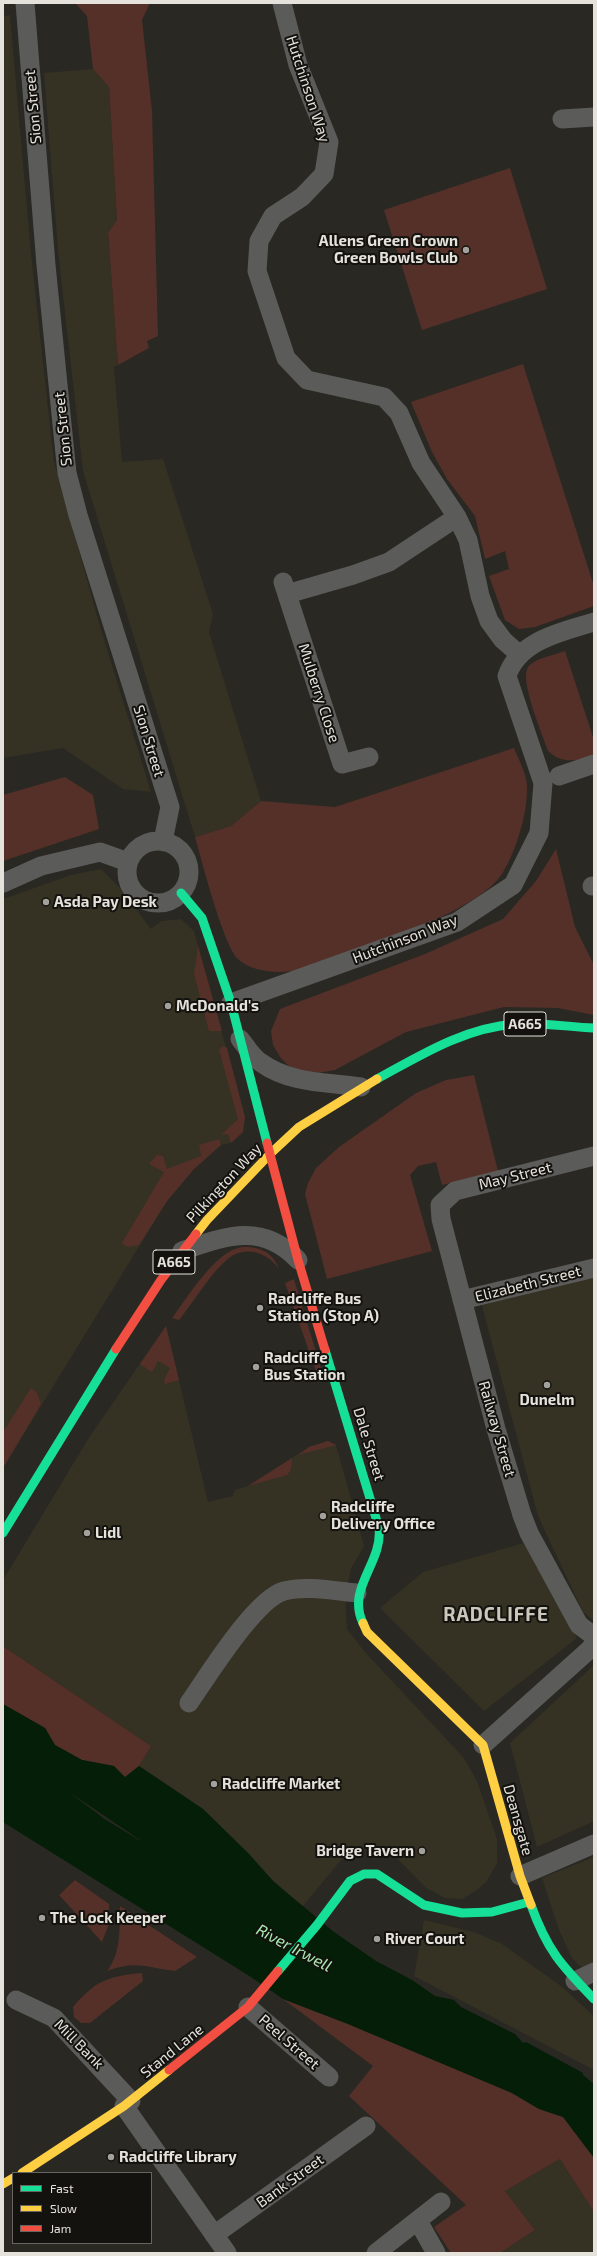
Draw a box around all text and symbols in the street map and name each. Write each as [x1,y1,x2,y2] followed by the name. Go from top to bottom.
[282,33,334,145] street label: Hutchinson Way
[21,69,45,145] street label: Sion Street
[319,232,458,267] place label: Allens Green Crown Green Bowls Club
[461,245,471,255] marker: Allens Green Crown Green Bowls Club
[50,391,76,467] street label: Sion Street
[294,641,344,745] street label: Mulberry Close
[130,703,168,779] street label: Sion Street
[54,893,157,911] place label: Asda Pay Desk
[41,897,51,907] marker: Asda Pay Desk
[350,911,460,967] street label: Hutchinson Way
[176,997,259,1015] place label: McDonald's
[163,1001,173,1011] marker: McDonald's
[504,1012,546,1036] road number: A665
[183,1140,265,1226] street label: Pilkington Way
[477,1158,553,1194] street label: May Street
[153,1250,195,1274] road number: A665
[473,1262,583,1306] street label: Elizabeth Street
[268,1290,379,1325] place label: Radcliffe Bus Station (Stop A)
[255,1303,265,1313] marker: Radcliffe Bus Station (Stop A)
[264,1349,345,1384] place label: Radcliffe Bus Station
[251,1362,261,1372] marker: Radcliffe Bus Station
[475,1379,519,1479] street label: Railway Street
[542,1380,552,1390] marker: Dunelm
[520,1391,574,1409] place label: Dunelm
[349,1405,389,1483] street label: Dale Street
[331,1498,435,1533] place label: Radcliffe Delivery Office
[318,1511,328,1521] marker: Radcliffe Delivery Office
[95,1524,121,1542] place label: Lidl
[82,1528,92,1538] marker: Lidl
[443,1604,549,1626] district label: RADCLIFFE
[222,1775,340,1793] place label: Radcliffe Market
[209,1779,219,1789] marker: Radcliffe Market
[499,1782,537,1858] street label: Deansgate
[316,1842,414,1860] place label: Bridge Tavern
[417,1846,427,1856] marker: Bridge Tavern
[50,1909,166,1927] place label: The Lock Keeper
[37,1913,47,1923] marker: The Lock Keeper
[253,1920,335,1976] water label: River Irwell
[385,1930,464,1948] place label: River Court
[372,1934,382,1944] marker: River Court
[255,2011,323,2073] street label: Peel Street
[50,2015,108,2073] street label: Mill Bank
[137,2020,207,2082] street label: Stand Lane
[119,2148,237,2166] place label: Radcliffe Library
[253,2151,327,2211] street label: Bank Street
[106,2152,116,2162] marker: Radcliffe Library
[12,2172,152,2244] legend
[50,2181,73,2195] text: Fast
[50,2201,77,2215] text: Slow
[50,2221,71,2235] text: Jam

